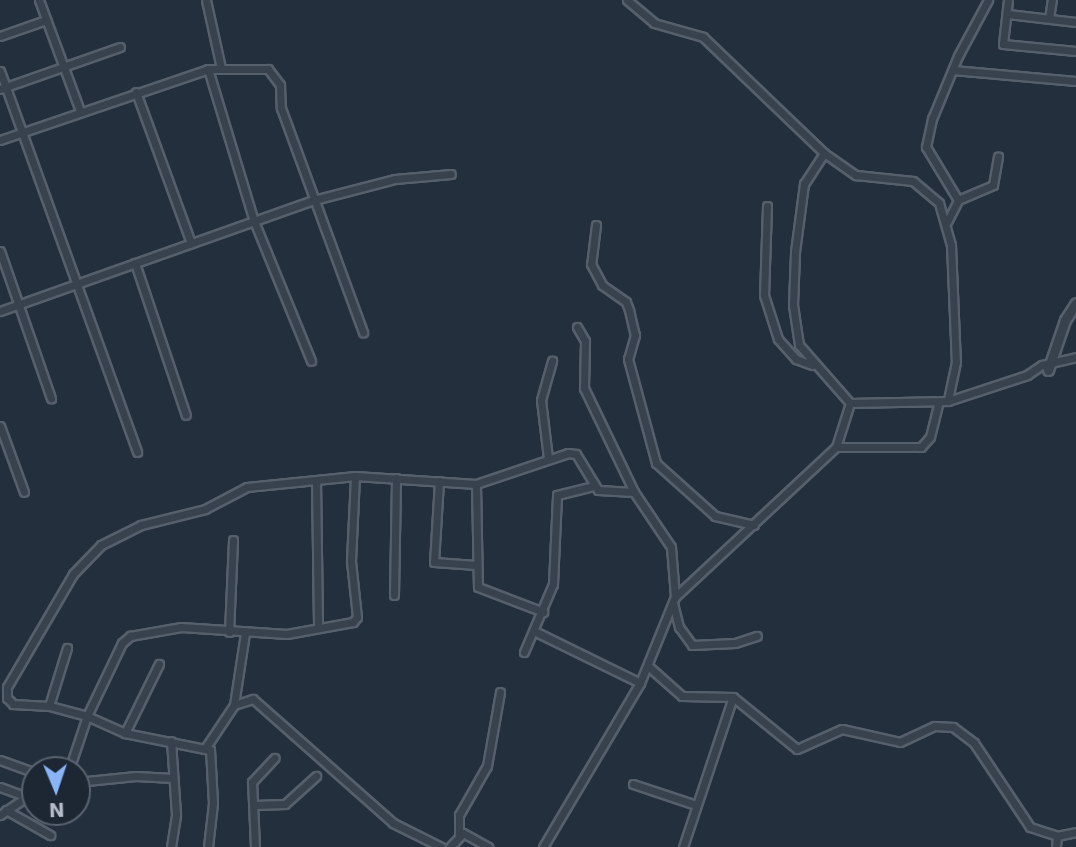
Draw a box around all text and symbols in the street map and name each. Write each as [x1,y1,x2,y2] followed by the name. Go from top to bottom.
[21,756,91,826] north arrow
[48,799,65,821] text: N

